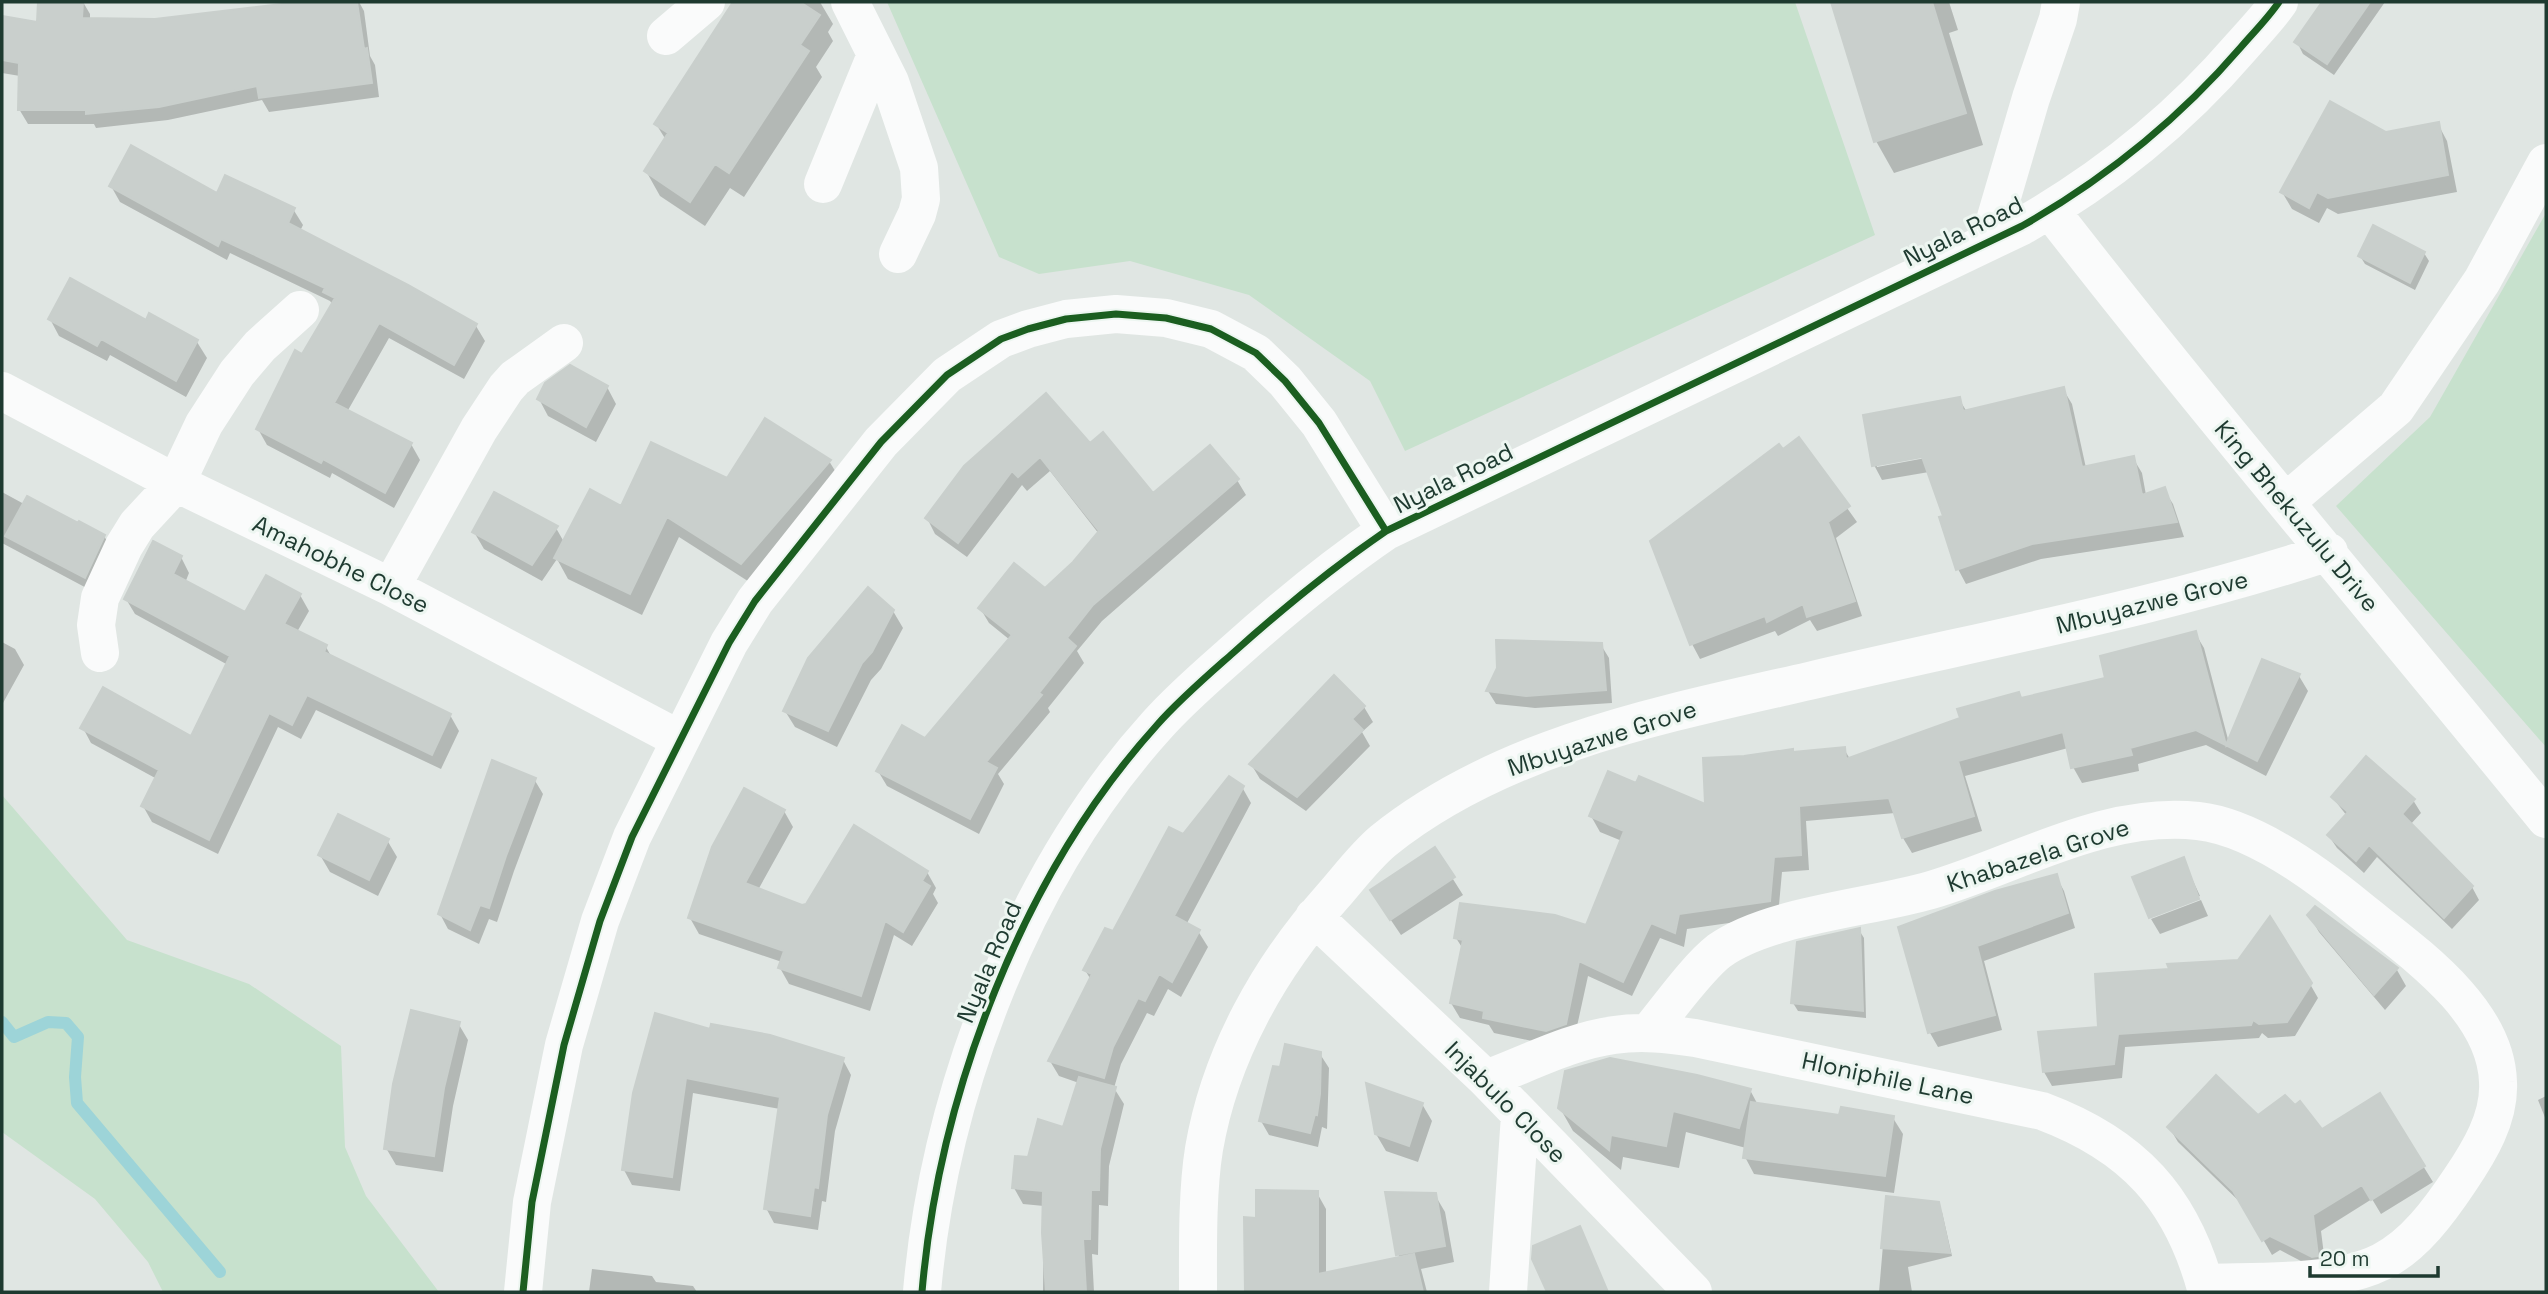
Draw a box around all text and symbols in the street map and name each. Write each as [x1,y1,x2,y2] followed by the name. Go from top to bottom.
[1898,189,2028,273] street label: Nyala Road
[2208,414,2386,618] street label: King Bhekuzulu Drive
[1388,436,1518,520] street label: Nyala Road
[248,508,434,620] street label: Amahobhe Close
[2053,563,2251,641] street label: Mbuyazwe Grove
[1504,693,1700,783] street label: Mbuyazwe Grove
[1943,811,2133,899] street label: Khabazela Grove
[949,896,1029,1028] street label: Nyala Road
[1438,1034,1574,1170] street label: Injabulo Close
[1799,1045,1977,1111] street label: Hloniphile Lane
[2310,1234,2438,1278] scale bar
[2320,1245,2370,1272] text: 20 m

